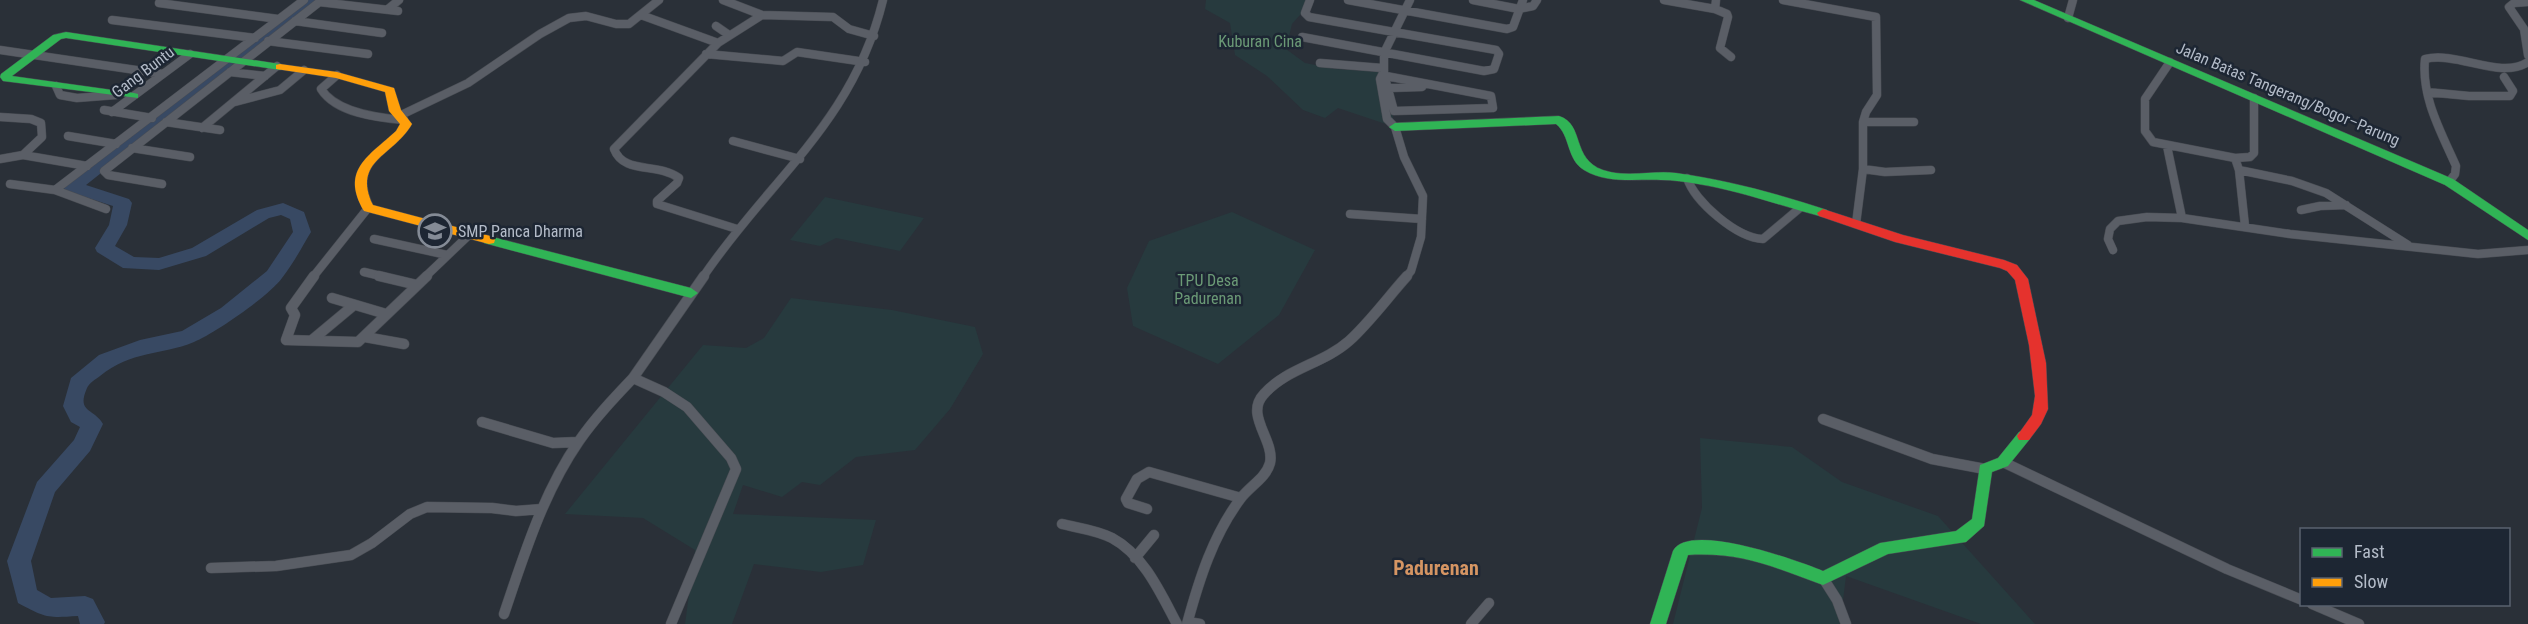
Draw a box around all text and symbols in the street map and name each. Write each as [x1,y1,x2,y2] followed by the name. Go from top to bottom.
[1218,32,1302,51] park label: Kuburan Cina
[2173,38,2403,150] street label: Jalan Batas Tangerang/Bogor–Parung
[108,42,178,102] street label: Gang Buntu
[417,213,453,249] school or university icon: SMP Panca Dharma
[458,222,583,241] place label: SMP Panca Dharma
[1174,271,1242,308] park label: TPU Desa Padurenan
[2300,528,2510,606] legend
[2354,541,2385,562] text: Fast
[1393,556,1479,580] district label: Padurenan
[2354,571,2389,592] text: Slow

